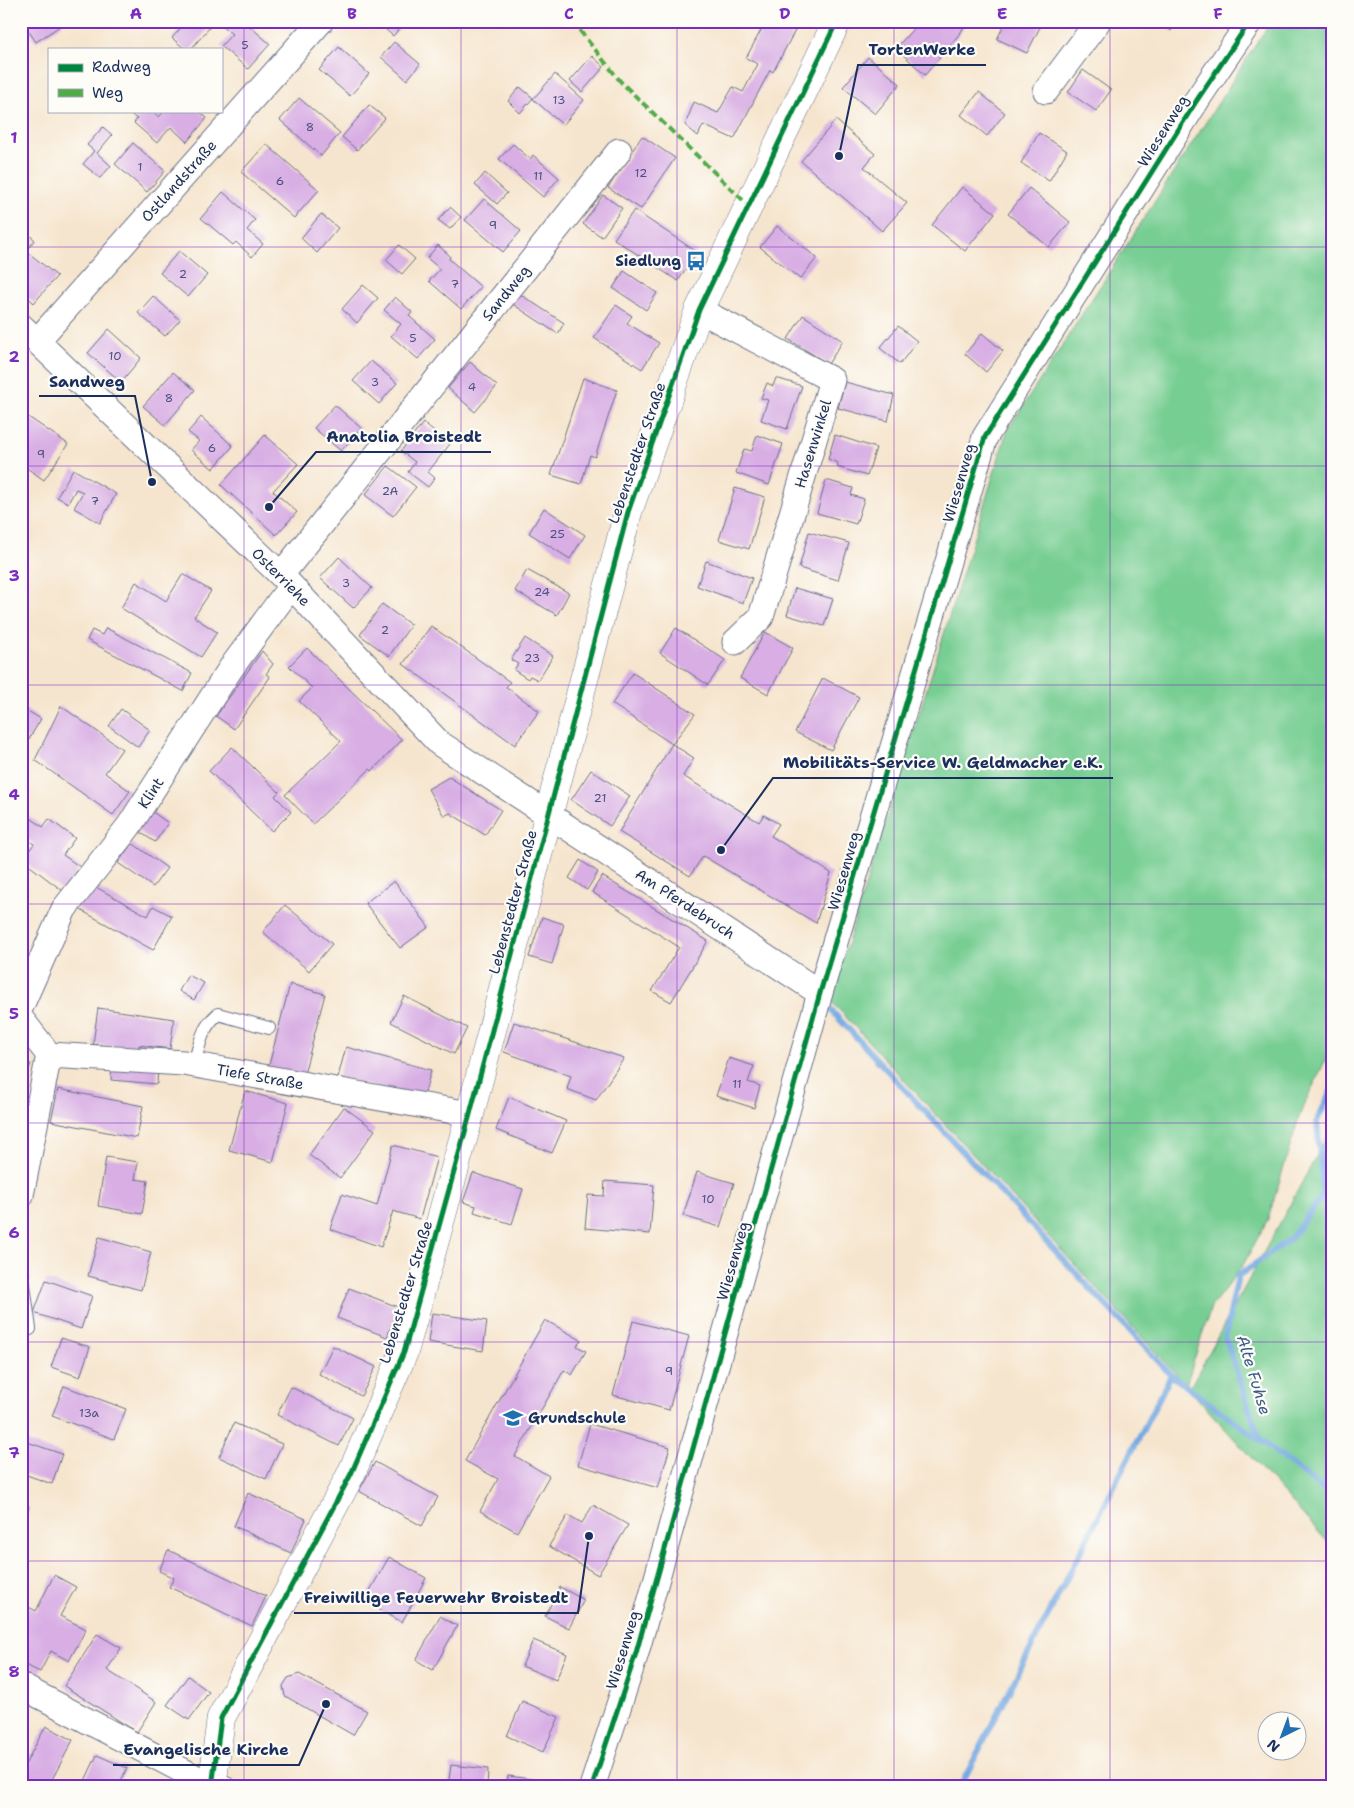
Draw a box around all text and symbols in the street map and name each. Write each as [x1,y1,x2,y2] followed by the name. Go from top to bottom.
[130,3,142,24] text: A
[347,3,357,24] text: B
[564,3,574,24] text: C
[779,3,791,24] text: D
[997,3,1007,24] text: E
[1213,3,1223,24] text: F
[858,34,986,65] callout: TortenWerke
[241,37,249,53] house number: 5
[868,39,976,60] text: TortenWerke
[48,48,222,112] legend
[92,57,151,77] text: Radweg
[92,83,123,103] text: Weg
[1133,91,1193,171] street label: Wiesenweg
[553,92,565,108] house number: 13
[306,119,314,135] house number: 8
[10,127,18,148] text: 1
[137,136,221,226] street label: Ostlandstraße
[137,159,143,175] house number: 1
[635,165,647,181] house number: 12
[533,168,543,184] house number: 11
[276,173,284,189] house number: 6
[489,217,497,233] house number: 9
[685,250,707,272] bus stop icon: Siedlung
[615,251,681,271] place label: Siedlung
[477,261,535,325] street label: Sandweg
[179,266,187,282] house number: 2
[451,276,459,292] house number: 7
[409,330,417,346] house number: 5
[8,346,20,367] text: 2
[108,348,122,364] house number: 10
[39,365,135,396] callout: Sandweg
[49,371,125,392] text: Sandweg
[371,374,379,390] house number: 3
[468,379,476,395] house number: 4
[603,380,671,526] street label: Lebenstedter Straße
[165,390,173,406] house number: 8
[790,397,836,491] street label: Hasenwinkel
[316,421,491,452] callout: Anatolia Broistedt
[326,426,482,447] text: Anatolia Broistedt
[208,440,216,456] house number: 6
[938,441,980,525] street label: Wiesenweg
[37,446,45,462] house number: 9
[382,483,399,499] house number: 2A
[91,493,99,509] house number: 7
[549,526,565,542] house number: 25
[247,543,315,611] street label: Osterriehe
[8,565,20,586] text: 3
[342,575,350,591] house number: 3
[534,584,550,600] house number: 24
[381,622,389,638] house number: 2
[524,650,540,666] house number: 23
[773,747,1113,778] callout: Mobilitäts-Service W. Geldmacher e.K.
[783,752,1103,773] text: Mobilitäts-Service W. Geldmacher e.K.
[133,774,169,812] street label: Klint
[8,784,20,805] text: 4
[594,790,606,806] house number: 21
[484,828,542,976] street label: Lebenstedter Straße
[823,829,865,913] street label: Wiesenweg
[631,864,739,944] street label: Am Pferdebruch
[9,1003,19,1024] text: 5
[215,1059,305,1095] street label: Tiefe Straße
[732,1076,742,1092] house number: 11
[701,1191,715,1207] house number: 10
[375,1218,437,1366] street label: Lebenstedter Straße
[712,1219,754,1303] street label: Wiesenweg
[8,1222,20,1243] text: 6
[1232,1333,1276,1417] water label: Alte Fuhse
[665,1363,673,1379] house number: 9
[79,1405,100,1421] house number: 13a
[502,1407,524,1429] school or university icon: Grundschule
[528,1408,626,1428] place label: Grundschule
[8,1442,20,1463] text: 7
[294,1582,578,1613] callout: Freiwillige Feuerwehr Broistedt
[304,1587,568,1608] text: Freiwillige Feuerwehr Broistedt
[602,1608,644,1692] street label: Wiesenweg
[8,1661,20,1682] text: 8
[1256,1710,1306,1760] north arrow
[113,1734,299,1765] callout: Evangelische Kirche
[1263,1735,1283,1756] text: N
[123,1739,289,1760] text: Evangelische Kirche

